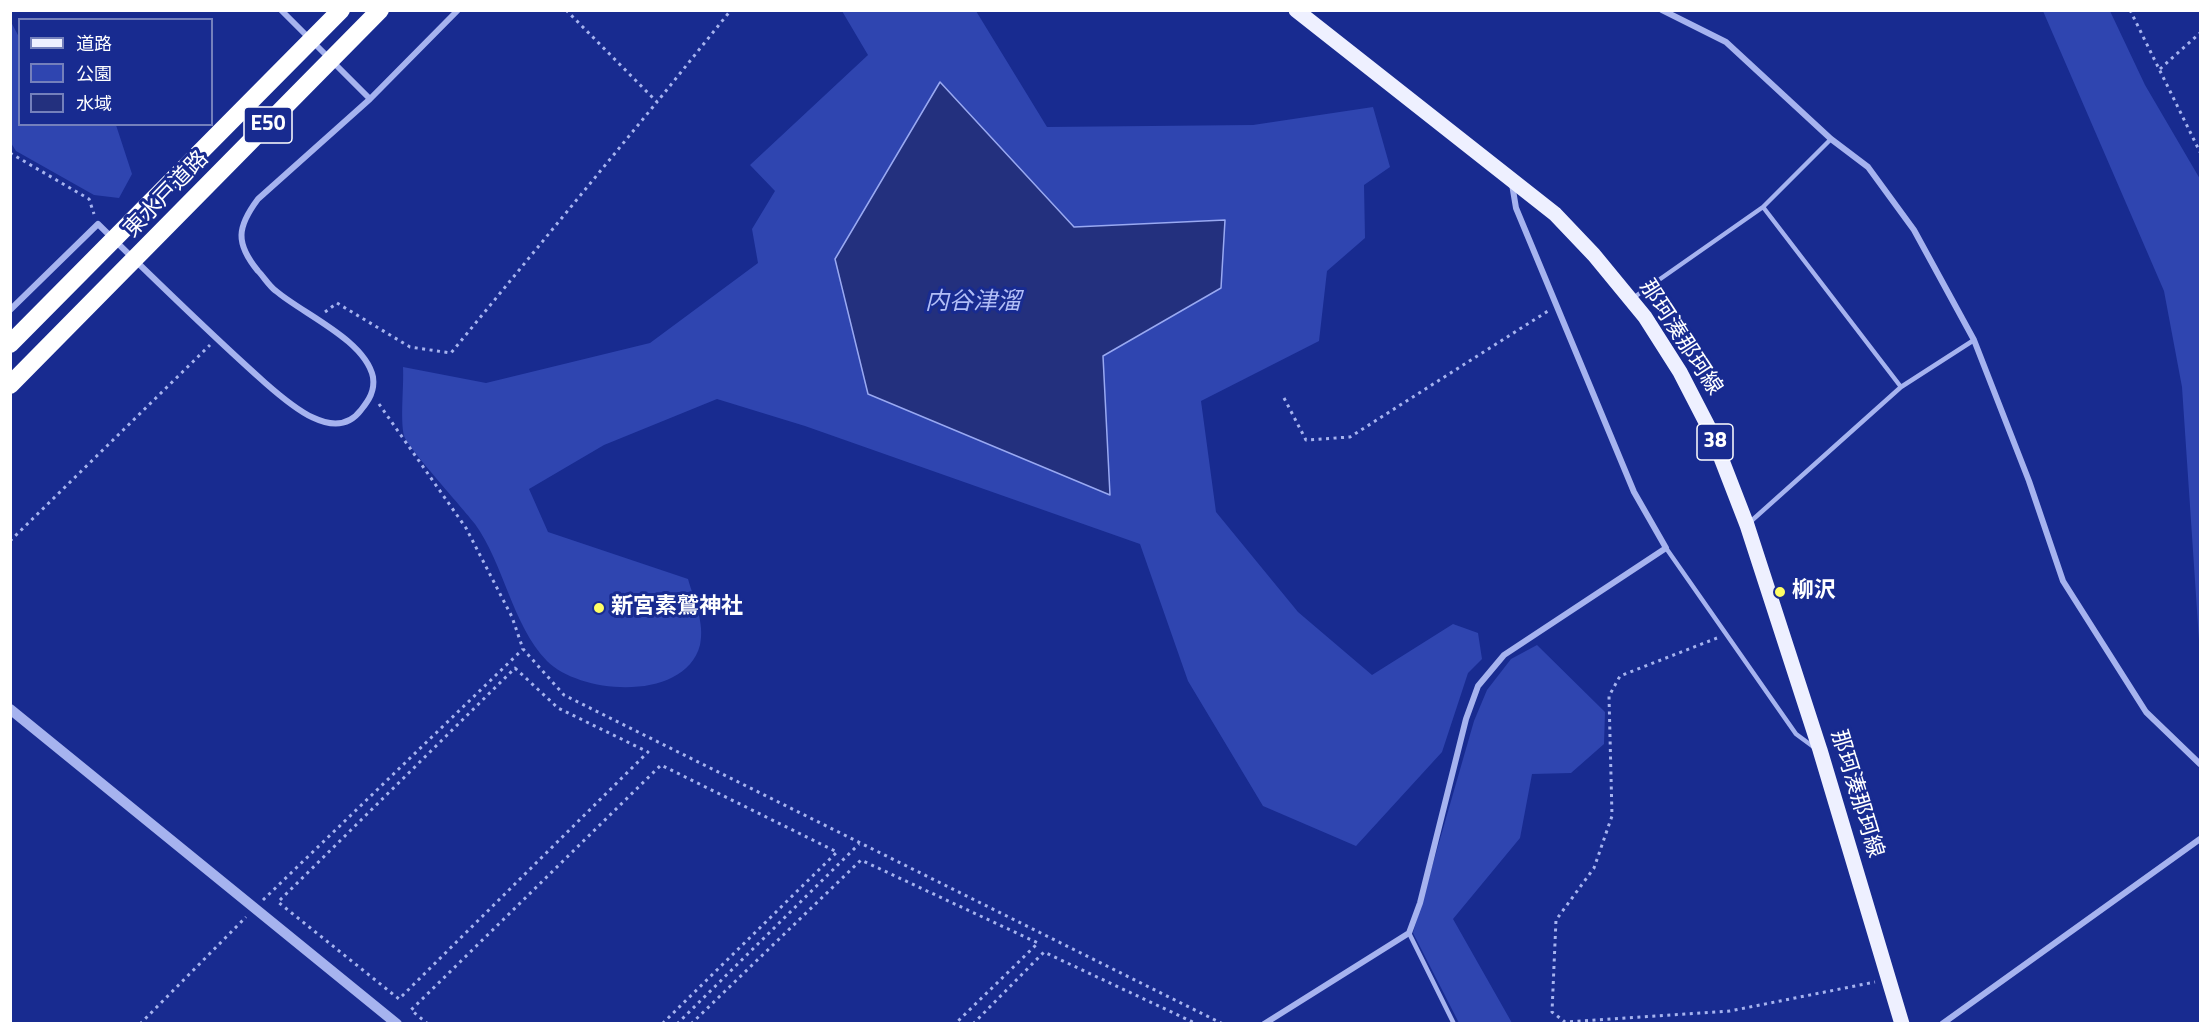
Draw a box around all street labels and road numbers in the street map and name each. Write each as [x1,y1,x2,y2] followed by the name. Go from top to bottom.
[244,107,292,143] road number: E50
[119,146,215,244] street label: 東水戸道路
[1633,275,1727,401] street label: 那珂湊那珂線
[1697,424,1733,460] road number: 38
[1824,727,1888,861] street label: 那珂湊那珂線

